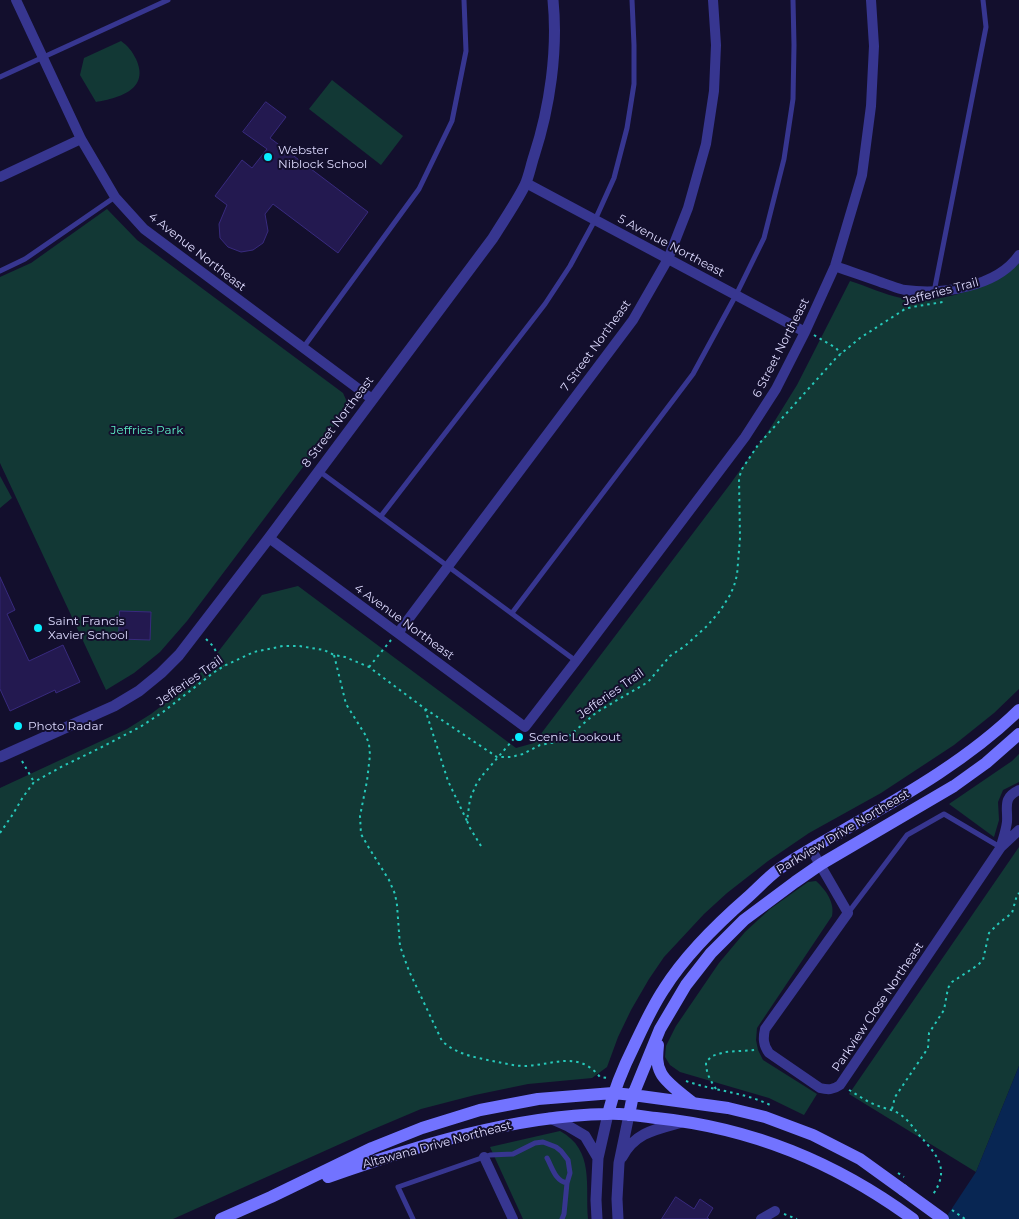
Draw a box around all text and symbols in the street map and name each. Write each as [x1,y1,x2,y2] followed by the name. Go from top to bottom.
[278,143,367,171] place label: Webster Niblock School
[262,151,274,163] marker: Webster Niblock School
[145,209,249,295] street label: 4 Avenue Northeast
[615,212,727,280] street label: 5 Avenue Northeast
[902,275,980,309] street label: Jefferies Trail
[750,296,812,400] street label: 6 Street Northeast
[558,297,634,395] street label: 7 Street Northeast
[299,374,377,470] street label: 8 Street Northeast
[110,423,184,437] park label: Jeffries Park
[351,581,457,663] street label: 4 Avenue Northeast
[48,614,128,642] place label: Saint Francis Xavier School
[32,622,44,634] marker: Saint Francis Xavier School
[154,653,226,709] street label: Jefferies Trail
[575,666,647,722] street label: Jefferies Trail
[28,719,103,733] place label: Photo Radar
[12,720,24,732] marker: Photo Radar
[529,730,621,744] place label: Scenic Lookout
[513,731,525,743] marker: Scenic Lookout
[774,787,912,877] street label: Parkview Drive Northeast
[829,939,927,1075] street label: Parkview Close Northeast
[361,1118,513,1172] street label: Altawana Drive Northeast

